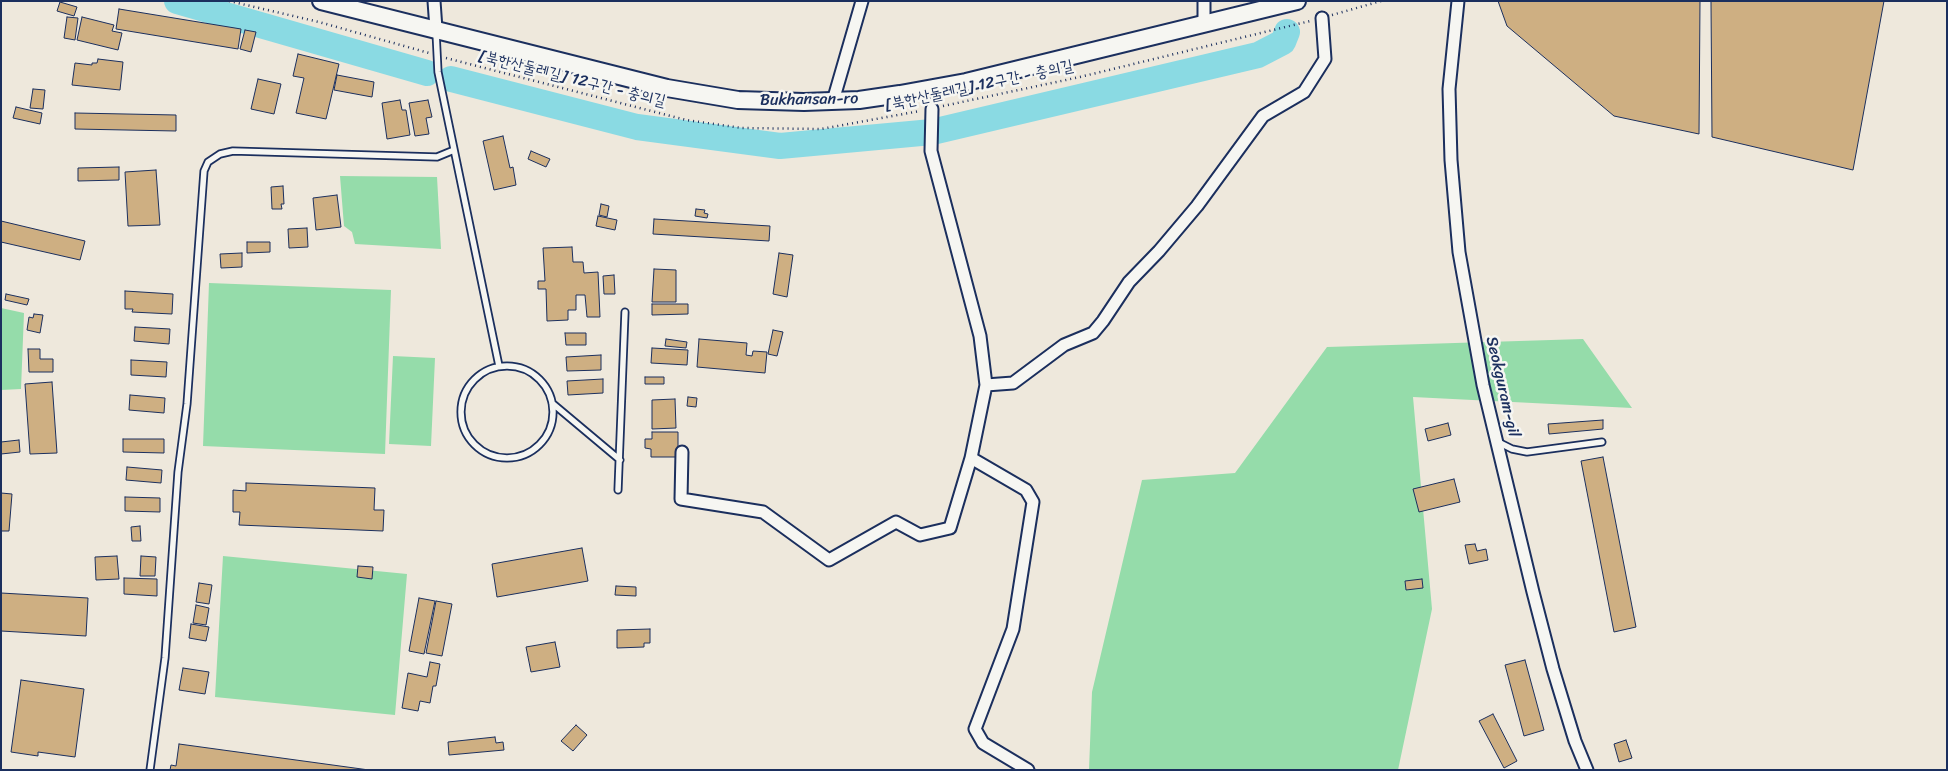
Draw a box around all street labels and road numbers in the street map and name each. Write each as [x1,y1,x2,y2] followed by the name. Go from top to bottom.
[477,46,667,112] street label: [북한산둘레길] 12구간 - 충의길
[883,57,1075,115] street label: [북한산둘레길] 12구간 - 충의길
[760,90,858,110] street label: Bukhansan-ro
[1481,335,1523,439] street label: Seokguram-gil

